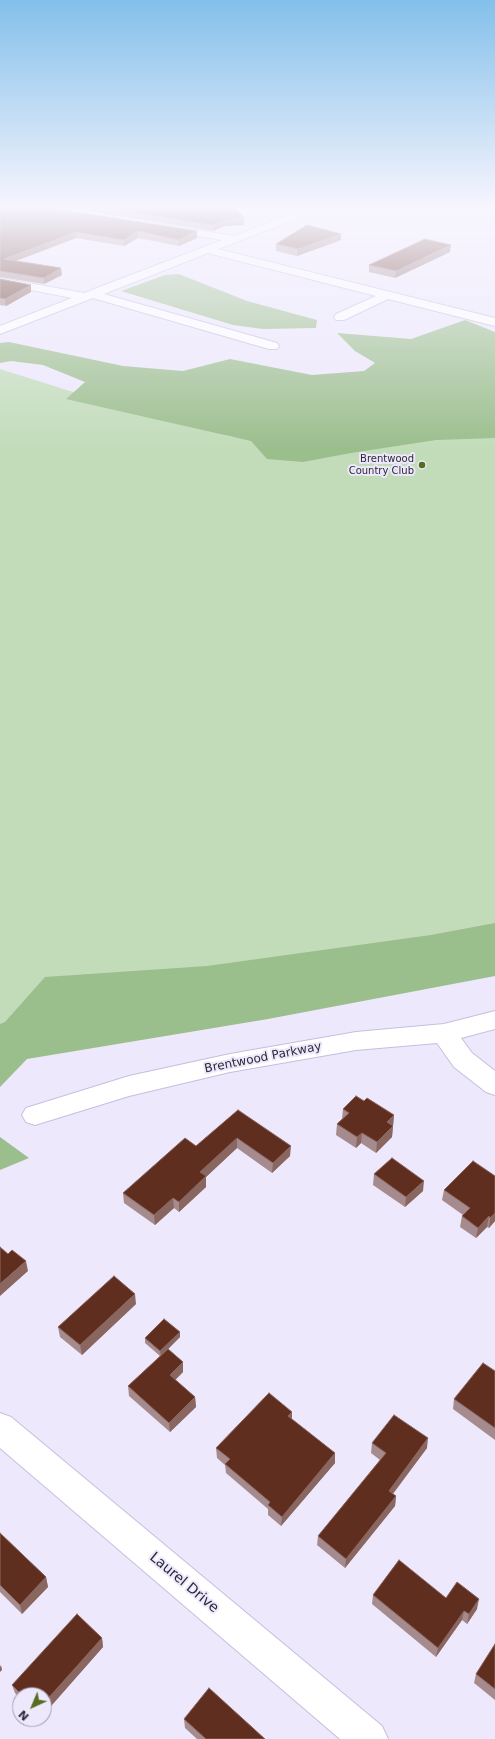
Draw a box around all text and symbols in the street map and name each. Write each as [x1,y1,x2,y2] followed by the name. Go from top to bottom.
[349,453,414,476] place label: Brentwood Country Club
[417,460,427,470] marker: Brentwood Country Club
[203,1040,323,1076] street label: Brentwood Parkway
[146,1549,222,1617] street label: Laurel Drive
[12,1687,52,1727] north arrow
[16,1707,32,1723] text: N

